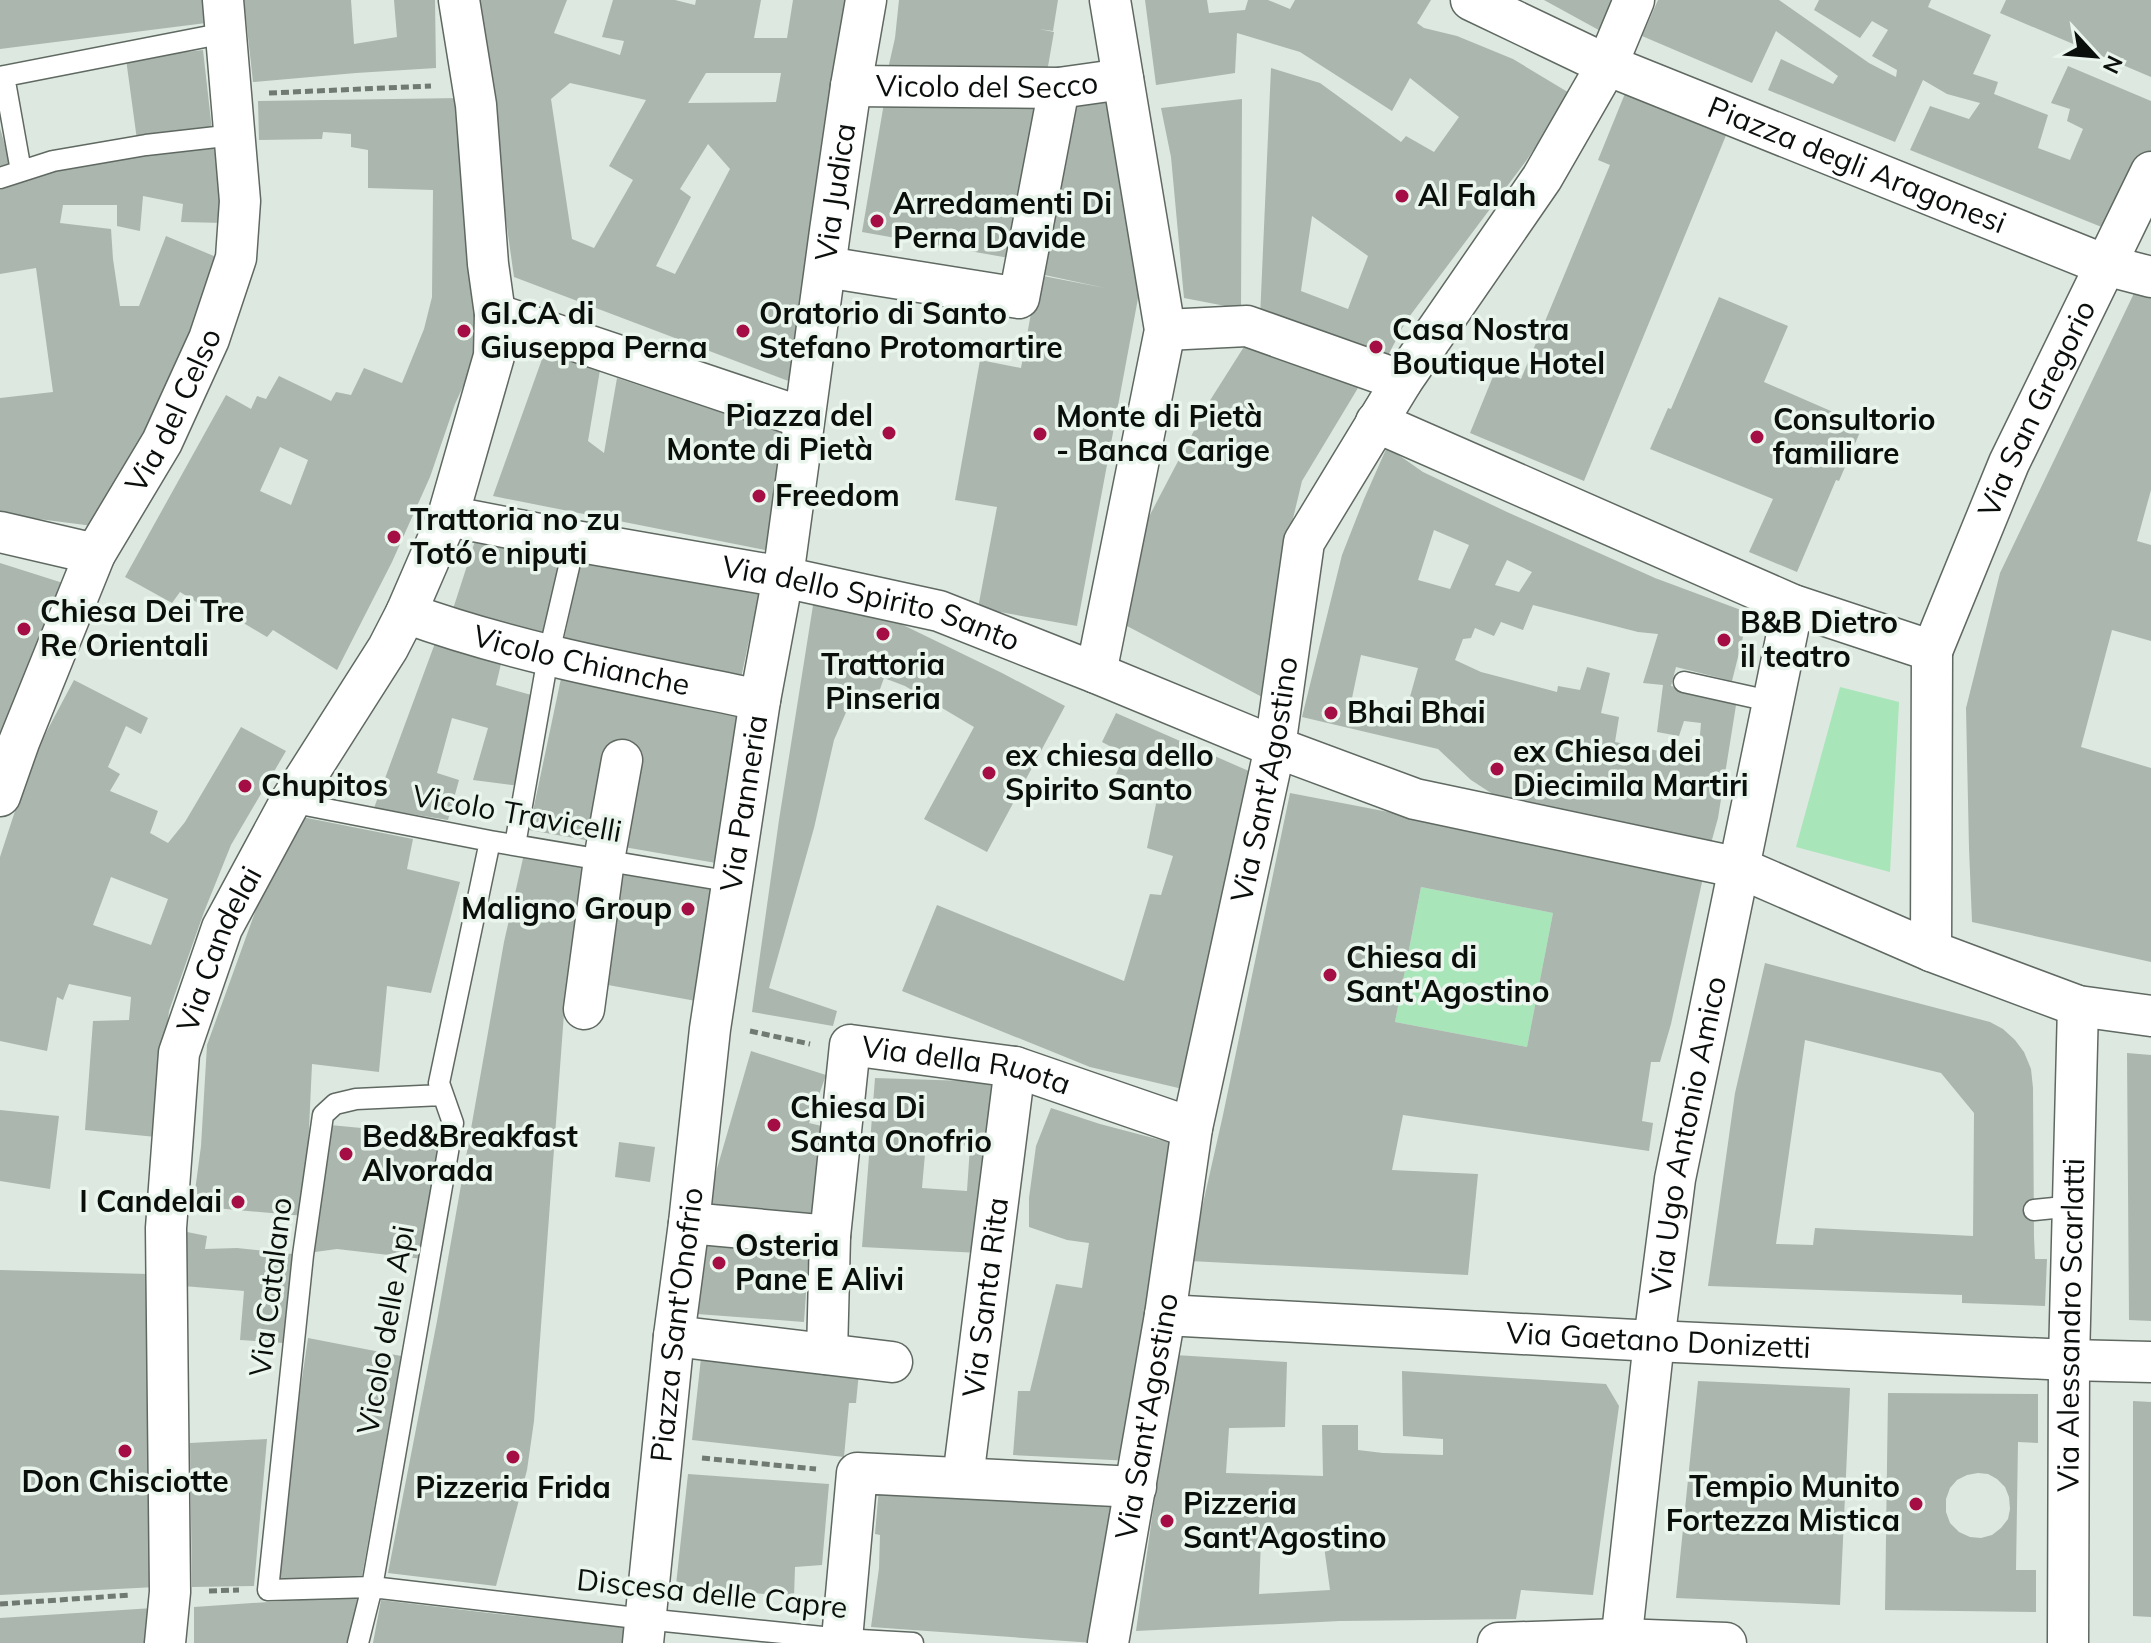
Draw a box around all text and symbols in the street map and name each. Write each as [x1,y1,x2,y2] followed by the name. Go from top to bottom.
[2055,16,2135,96] north arrow
[2097,51,2129,78] text: N
[876,63,1100,107] street label: Vicolo del Secco
[1703,88,2012,241] street label: Piazza degli Aragonesi
[806,121,863,263] street label: Via Judica
[1418,176,1536,214] place label: Al Falah
[893,184,1112,256] place label: Arredamenti Di Perna Davide
[1393,187,1411,205] marker: Al Falah
[868,212,886,230] marker: Arredamenti Di Perna Davide
[480,294,708,366] place label: GI.CA di Giuseppa Perna
[759,294,1063,366] place label: Oratorio di Santo Stefano Protomartire
[1969,294,2103,522] street label: Via San Gregorio
[1392,310,1605,382] place label: Casa Nostra Boutique Hotel
[455,322,473,340] marker: GI.CA di Giuseppa Perna
[734,322,752,340] marker: Oratorio di Santo Stefano Protomartire
[116,324,229,499] street label: Via del Celso
[1367,338,1385,356] marker: Casa Nostra Boutique Hotel
[666,396,873,468] place label: Piazza del Monte di Pietà
[1056,397,1270,469] place label: Monte di Pietà - Banca Carige
[1773,400,1935,472] place label: Consultorio familiare
[880,424,898,442] marker: Piazza del Monte di Pietà
[1031,425,1049,443] marker: Monte di Pietà - Banca Carige
[1748,428,1766,446] marker: Consultorio familiare
[775,476,900,514] place label: Freedom
[750,487,768,505] marker: Freedom
[410,500,620,572] place label: Trattoria no zu Totó e niputi
[385,528,403,546] marker: Trattoria no zu Totó e niputi
[719,547,1025,659] street label: Via dello Spirito Santo
[40,592,244,664] place label: Chiesa Dei Tre Re Orientali
[1740,603,1898,675] place label: B&B Dietro il teatro
[469,616,693,703] street label: Vicolo Chianche
[15,620,33,638] marker: Chiesa Dei Tre Re Orientali
[874,625,892,643] marker: Trattoria Pinseria
[1715,631,1733,649] marker: B&B Dietro il teatro
[821,645,945,717] place label: Trattoria Pinseria
[1222,654,1306,906] street label: Via Sant'Agostino
[1347,693,1486,731] place label: Bhai Bhai
[1322,704,1340,722] marker: Bhai Bhai
[711,712,775,894] street label: Via Panneria
[1513,732,1749,804] place label: ex Chiesa dei Diecimila Martiri
[1005,736,1214,808] place label: ex chiesa dello Spirito Santo
[1488,760,1506,778] marker: ex Chiesa dei Diecimila Martiri
[980,764,998,782] marker: ex chiesa dello Spirito Santo
[261,766,388,804] place label: Chupitos
[410,776,625,850] street label: Vicolo Travicelli
[236,777,254,795] marker: Chupitos
[168,859,270,1037] street label: Via Candelai
[461,889,672,927] place label: Maligno Group
[679,900,697,918] marker: Maligno Group
[1346,938,1549,1010] place label: Chiesa di Sant'Agostino
[1321,966,1339,984] marker: Chiesa di Sant'Agostino
[1640,973,1734,1297] street label: Via Ugo Antonio Amico
[859,1027,1076,1103] street label: Via della Ruota
[790,1088,992,1160] place label: Chiesa Di Santa Onofrio
[765,1116,783,1134] marker: Chiesa Di Santa Onofrio
[362,1117,578,1189] place label: Bed&Breakfast Alvorada
[337,1145,355,1163] marker: Bed&Breakfast Alvorada
[2049,1158,2092,1492] street label: Via Alessandro Scarlatti
[79,1182,222,1220] place label: I Candelai
[641,1186,711,1464] street label: Piazza Sant'Onofrio
[229,1193,247,1211] marker: I Candelai
[240,1195,300,1379] street label: Via Catalano
[953,1195,1016,1399] street label: Via Santa Rita
[348,1222,422,1437] street label: Vicolo delle Api
[735,1226,904,1298] place label: Osteria Pane E Alivi
[710,1254,728,1272] marker: Osteria Pane E Alivi
[1106,1290,1186,1542] street label: Via Sant'Agostino
[1505,1313,1812,1366] street label: Via Gaetano Donizetti
[116,1442,134,1460] marker: Don Chisciotte
[504,1448,522,1466] marker: Pizzeria Frida
[21,1462,229,1500] place label: Don Chisciotte
[1666,1467,1900,1539] place label: Tempio Munito Fortezza Mistica
[415,1468,611,1506] place label: Pizzeria Frida
[1183,1484,1386,1556] place label: Pizzeria Sant'Agostino
[1907,1495,1925,1513] marker: Tempio Munito Fortezza Mistica
[1158,1512,1176,1530] marker: Pizzeria Sant'Agostino
[575,1560,849,1626] street label: Discesa delle Capre

